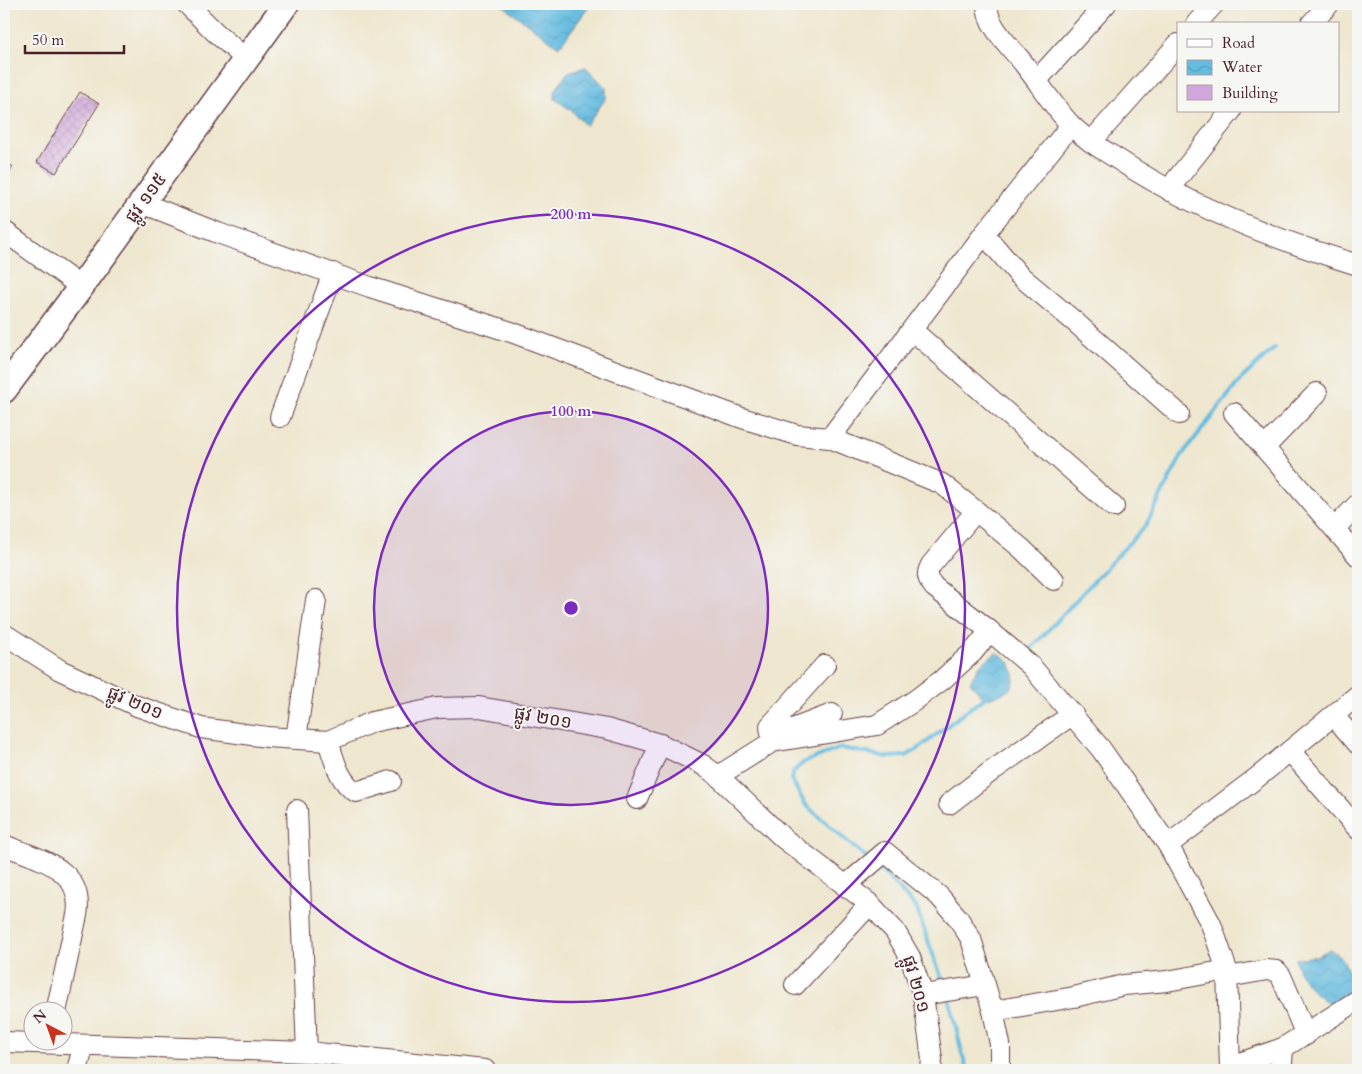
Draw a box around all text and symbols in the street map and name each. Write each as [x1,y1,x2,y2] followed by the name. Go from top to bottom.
[25,22,124,54] scale bar
[1177,22,1340,112] legend
[32,30,64,50] text: 50 m
[1222,33,1255,53] text: Road
[1221,57,1263,77] text: Water
[1222,83,1278,103] text: Building
[119,168,175,230] street label: ផ្លូវ ១១៥
[551,204,592,224] text: 200 m
[551,401,592,421] text: 100 m
[562,599,580,617] centre of rings
[102,680,167,729] street label: ផ្លូវ ២០១
[511,701,574,739] street label: ផ្លូវ ២០១
[893,952,936,1016] street label: ផ្លូវ ២០១
[22,1002,72,1052] north arrow
[29,1005,51,1028] text: N

